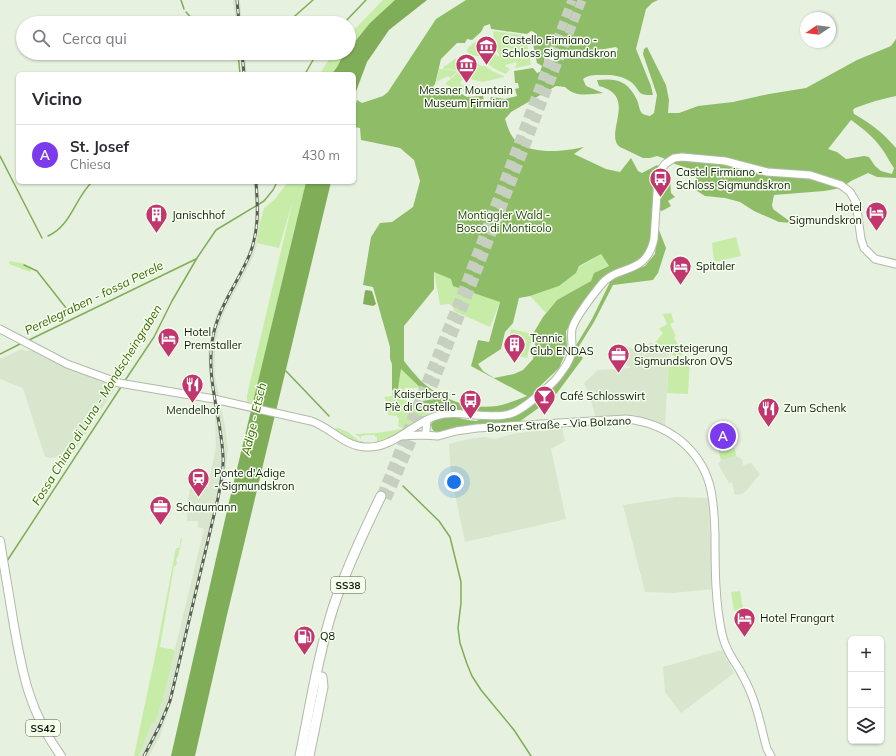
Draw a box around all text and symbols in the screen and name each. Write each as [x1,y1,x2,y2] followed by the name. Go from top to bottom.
[800,12,836,48] north arrow
[16,16,356,60] search box
[30,27,52,49] icon: search
[62,29,127,48] text: Cerca qui
[473,33,499,66] museum icon: Castello Firmiano - Schloss Sigmundskron
[502,33,616,60] place label: Castello Firmiano - Schloss Sigmundskron
[453,51,479,84] museum icon: Messner Mountain Museum Firmian
[419,83,513,110] place label: Messner Mountain Museum Firmian
[32,88,82,109] text: Vicino
[70,137,129,156] text: St. Josef
[40,147,50,163] text: A
[302,147,340,163] text: 430 m
[70,156,111,172] text: Chiesa
[648,165,674,198] bus stop icon: Castel Firmiano - Schloss Sigmundskron
[676,165,790,192] place label: Castel Firmiano - Schloss Sigmundskron
[789,200,862,227] place label: Hotel Sigmundskron
[864,200,890,233] hotel icon: Hotel Sigmundskron
[144,202,170,235] building icon: Janischhof
[172,208,225,222] place label: Janischhof
[457,208,551,235] park label: Montiggler Wald - Bosco di Monticolo
[667,253,693,286] hotel icon: Spitaler
[22,257,166,338] water label: Perelegraben - fossa Perele
[696,259,735,273] place label: Spitaler
[28,302,165,508] water label: Fossa Chiaro di Luna - Mondscheingraben
[155,325,181,358] hotel icon: Hotel Premstaller
[184,325,242,352] place label: Hotel Premstaller
[502,331,528,364] building icon: Tennic Club ENDAS
[530,331,594,358] place label: Tennic Club ENDAS
[605,341,631,374] office icon: Obstversteigerung Sigmundskron OVS
[634,341,733,368] place label: Obstversteigerung Sigmundskron OVS
[180,371,206,404] restaurant icon: Mendelhof
[238,381,269,458] water label: Adige - Etsch
[531,383,557,416] bar icon: Café Schlosswirt
[385,387,456,414] place label: Kaiserberg - Piè di Castello
[458,387,484,420] bus stop icon: Kaiserberg - Piè di Castello
[560,389,645,403] place label: Café Schlosswirt
[756,395,782,428] restaurant icon: Zum Schenk
[784,401,846,415] place label: Zum Schenk
[166,403,220,417] place label: Mendelhof
[487,413,631,435] street label: Bozner Straße - Via Bolzano
[710,421,736,451] pin: A
[186,466,212,499] station icon: Ponte d'Adige - Sigmundskron
[214,466,295,493] place label: Ponte d'Adige - Sigmundskron
[444,472,464,492] your location
[148,494,174,527] office icon: Schaumann
[176,500,237,514] place label: Schaumann
[331,577,365,593] road number: SS38
[731,605,757,638] hotel icon: Hotel Frangart
[760,611,834,625] place label: Hotel Frangart
[292,623,318,656] fuel station icon: Q8
[320,629,335,643] place label: Q8
[848,636,884,744] map controls
[848,636,884,672] button: +
[848,672,884,708] button: −
[848,708,884,744] button: layers
[26,720,60,736] road number: SS42

